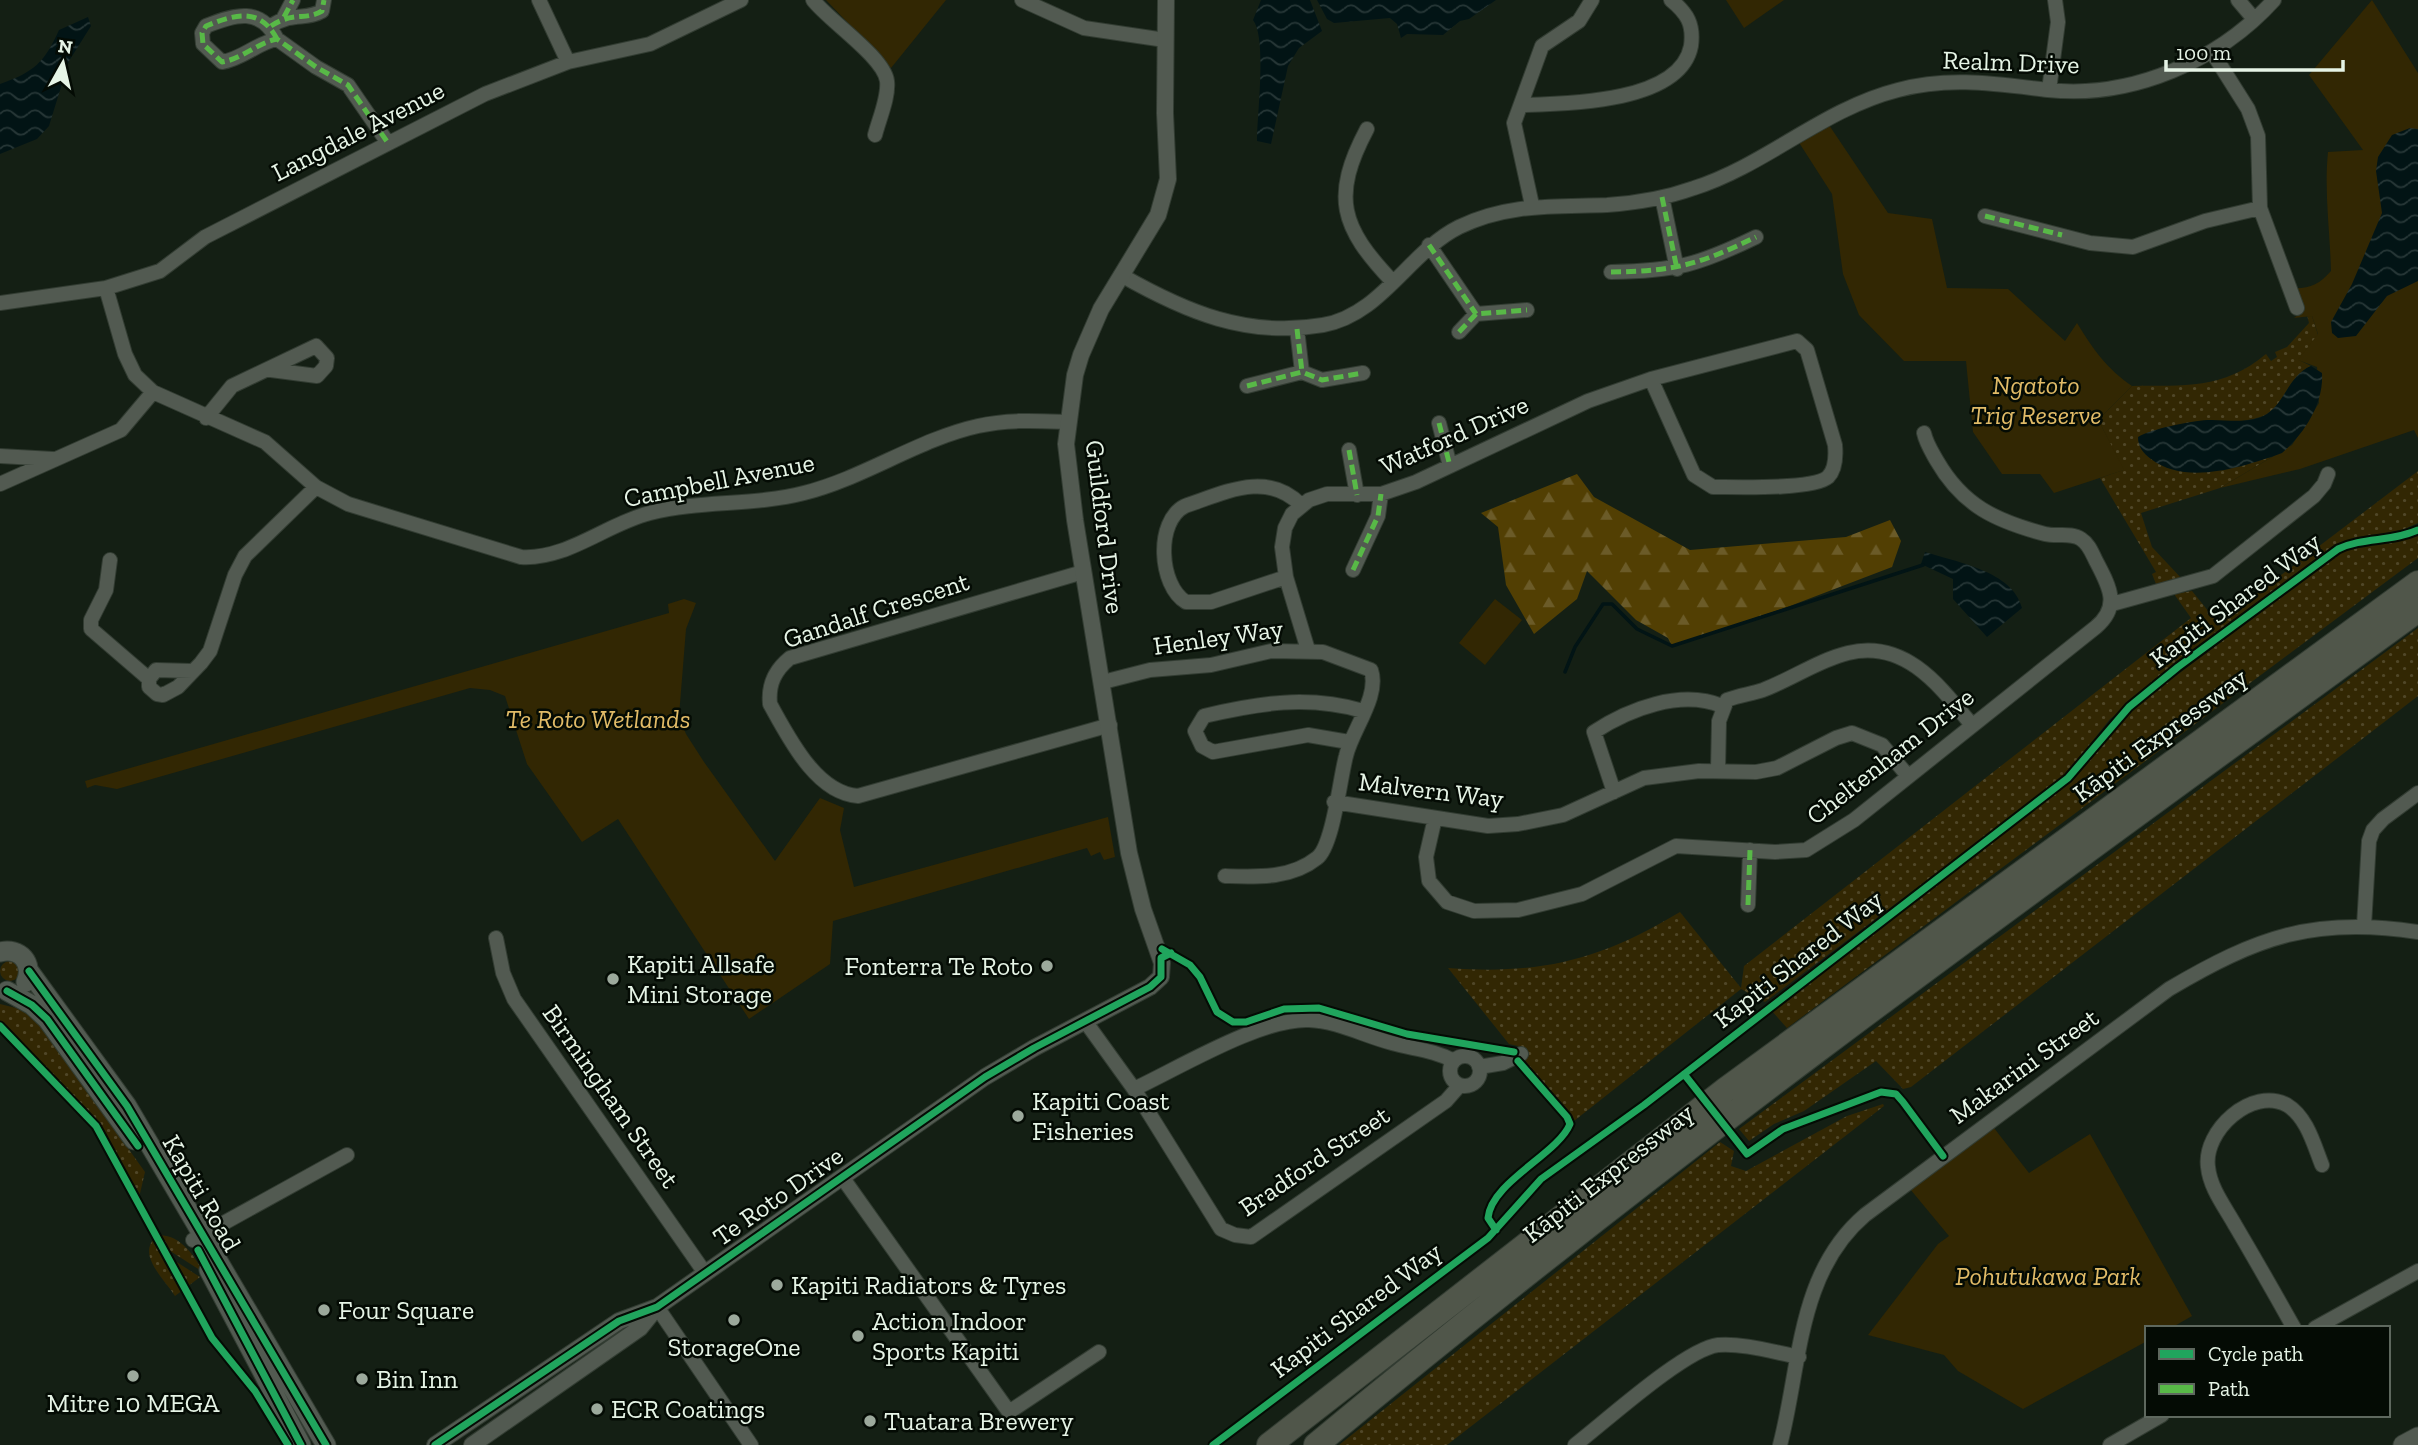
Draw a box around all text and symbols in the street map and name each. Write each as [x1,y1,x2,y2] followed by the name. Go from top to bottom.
[28,28,98,98] north arrow
[2166,28,2343,72] scale bar
[57,34,74,59] text: N
[2176,40,2231,65] text: 100 m
[1942,44,2080,80] street label: Realm Drive
[266,74,450,188] street label: Langdale Avenue
[1970,369,2102,431] park label: Ngatoto Trig Reserve
[1375,388,1533,482] street label: Watford Drive
[1078,438,1132,616] street label: Guildford Drive
[621,446,817,514] street label: Campbell Avenue
[2143,525,2327,675] street label: Kapiti Shared Way
[779,565,973,655] street label: Gandalf Crescent
[1151,612,1286,662] street label: Henley Way
[2067,661,2254,809] street label: Kāpiti Expressway
[1800,681,1980,831] street label: Cheltenham Drive
[505,703,691,735] park label: Te Roto Wetlands
[1357,765,1506,815] street label: Malvern Way
[1707,883,1889,1035] street label: Kapiti Shared Way
[627,948,775,1010] place label: Kapiti Allsafe Mini Storage
[844,950,1033,982] place label: Fonterra Te Roto
[1039,958,1055,974] marker: Fonterra Te Roto
[605,971,621,987] marker: Kapiti Allsafe Mini Storage
[536,998,686,1194] street label: Birmingham Street
[1943,1001,2105,1131] street label: Makarini Street
[1032,1085,1170,1147] place label: Kapiti Coast Fisheries
[1516,1096,1700,1250] street label: Kāpiti Expressway
[1233,1099,1396,1223] street label: Bradford Street
[1010,1108,1026,1124] marker: Kapiti Coast Fisheries
[156,1129,248,1257] street label: Kapiti Road
[707,1139,849,1253] street label: Te Roto Drive
[1264,1235,1448,1385] street label: Kapiti Shared Way
[1955,1260,2141,1292] park label: Pohutukawa Park
[791,1269,1066,1301] place label: Kapiti Radiators & Tyres
[769,1277,785,1293] marker: Kapiti Radiators & Tyres
[338,1294,474,1326] place label: Four Square
[316,1302,332,1318] marker: Four Square
[872,1305,1027,1367] place label: Action Indoor Sports Kapiti
[726,1312,742,1328] marker: StorageOne
[2145,1326,2390,1417] legend
[850,1328,866,1344] marker: Action Indoor Sports Kapiti
[668,1331,800,1363] place label: StorageOne
[2208,1341,2303,1366] text: Cycle path
[376,1363,458,1395] place label: Bin Inn
[125,1368,141,1384] marker: Mitre 10 MEGA
[354,1371,370,1387] marker: Bin Inn
[2208,1376,2250,1401] text: Path
[47,1387,220,1419] place label: Mitre 10 MEGA
[611,1393,765,1425] place label: ECR Coatings
[589,1401,605,1417] marker: ECR Coatings
[884,1405,1074,1437] place label: Tuatara Brewery
[862,1413,878,1429] marker: Tuatara Brewery

